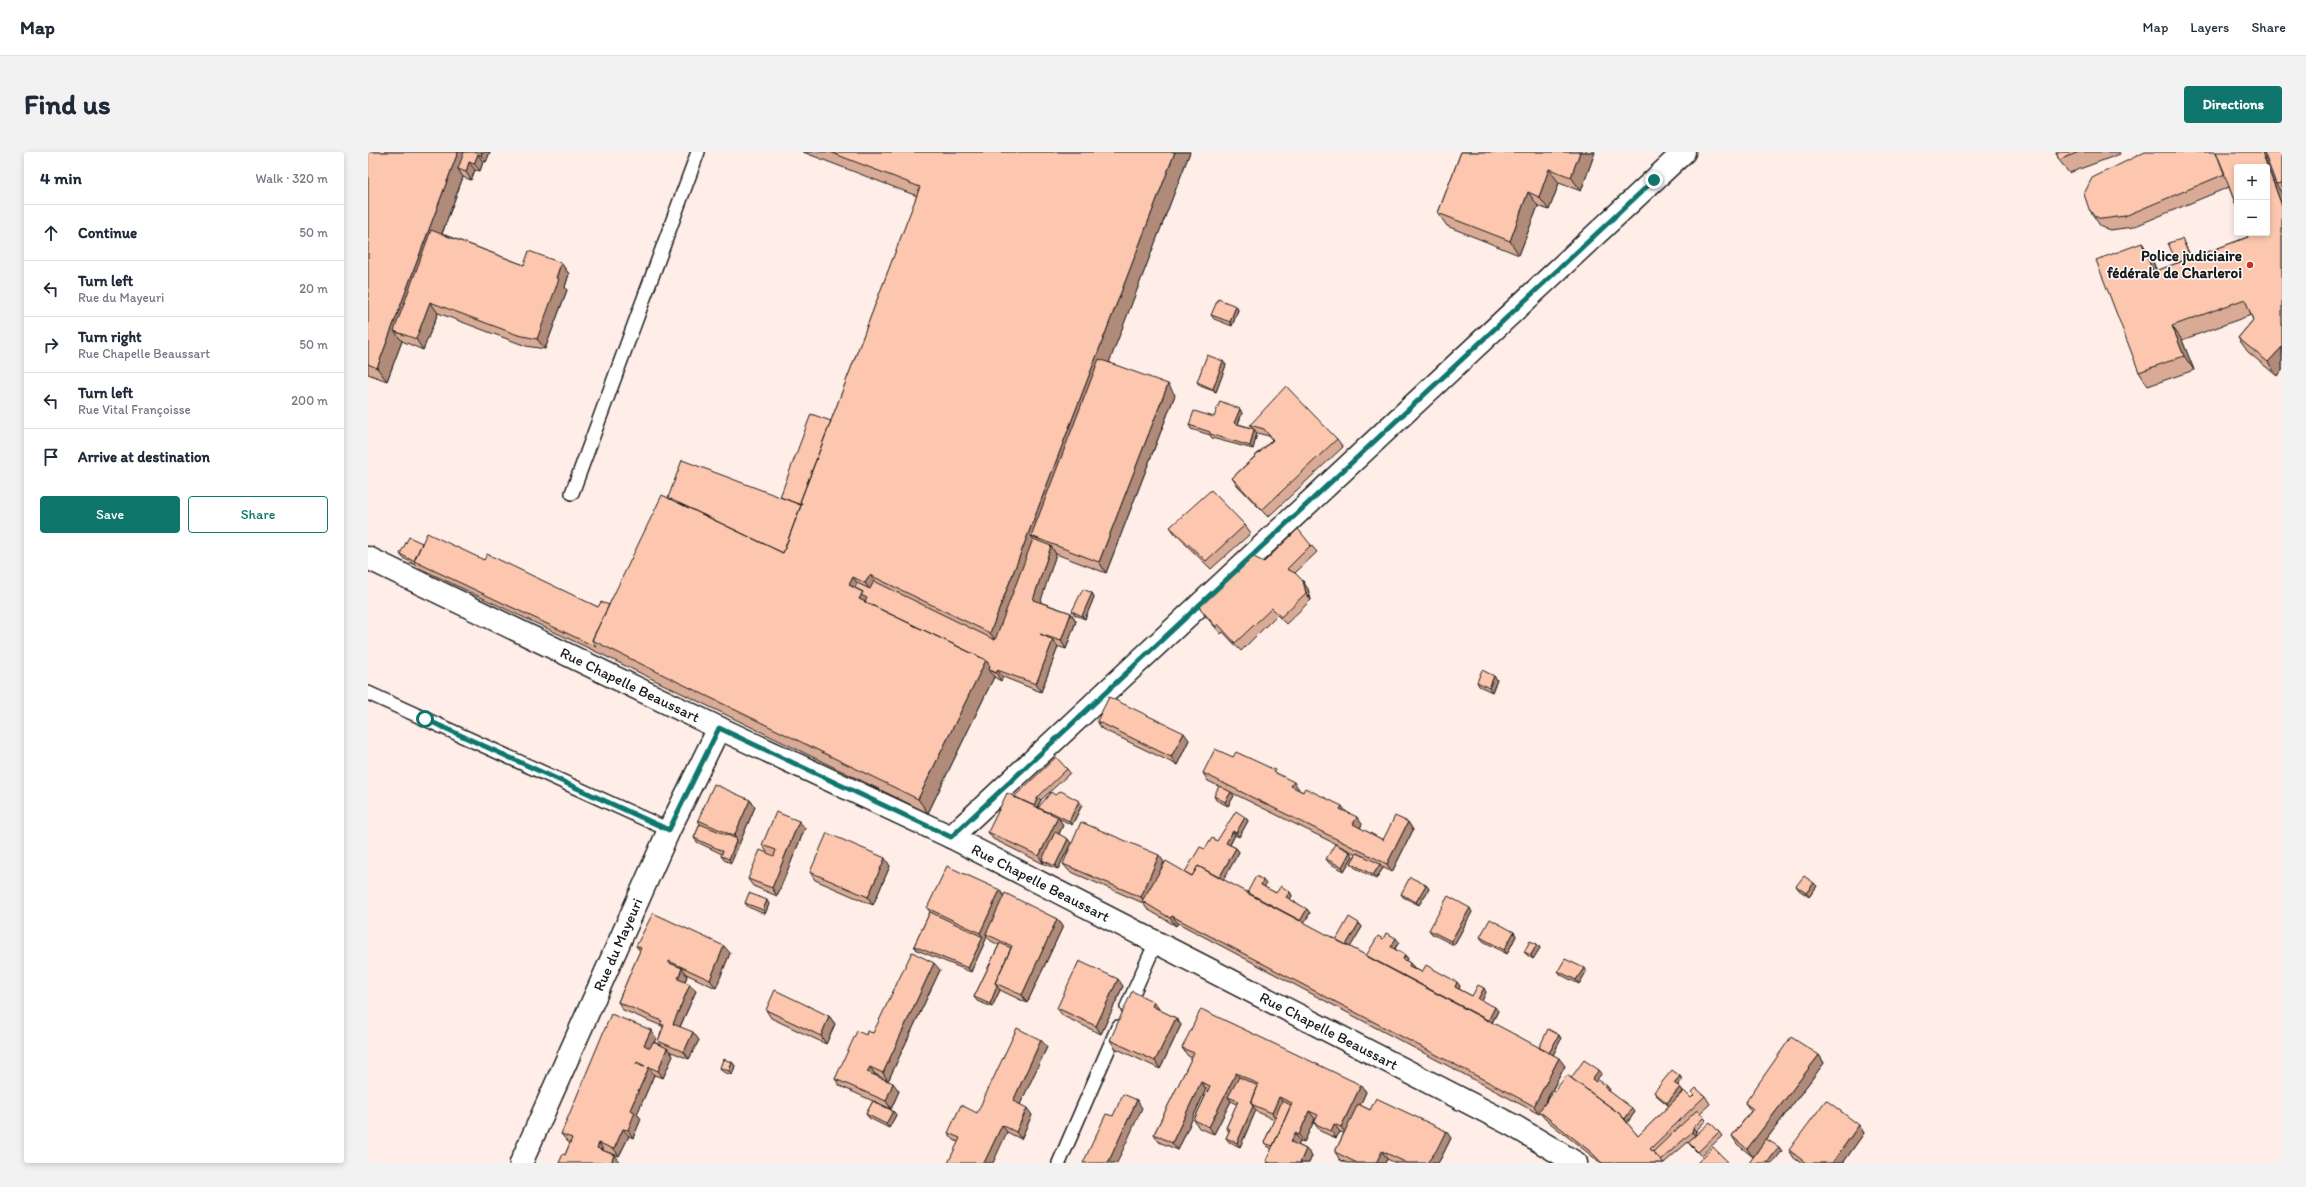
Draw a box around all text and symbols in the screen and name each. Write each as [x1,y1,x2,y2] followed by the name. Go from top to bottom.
[20,16,55,39] text: Map
[2143,19,2168,36] text: Map
[2190,19,2229,36] text: Layers
[2251,19,2286,36] text: Share
[2184,86,2282,123] button: Directions
[24,87,111,121] text: Find us
[2234,164,2270,236] map controls
[2234,164,2270,200] button: +
[40,168,82,188] text: 4 min
[256,171,328,186] text: Walk · 320 m
[1645,171,1663,189] route end
[2234,200,2270,236] button: −
[40,222,62,244] icon: ahead
[78,224,137,242] text: Continue
[299,225,328,240] text: 50 m
[2107,247,2242,282] place label: Police judiciaire fédérale de Charleroi
[2245,260,2255,270] marker: Police judiciaire fédérale de Charleroi
[78,272,133,290] text: Turn left
[40,278,62,300] icon: left
[299,281,328,296] text: 20 m
[78,290,164,305] text: Rue du Mayeuri
[78,328,142,346] text: Turn right
[40,334,62,356] icon: right
[299,337,328,352] text: 50 m
[78,346,210,361] text: Rue Chapelle Beaussart
[78,384,133,402] text: Turn left
[40,390,62,412] icon: left
[291,393,328,408] text: 200 m
[78,402,191,417] text: Rue Vital Françoisse
[40,446,62,468] icon: arrive
[78,448,210,466] text: Arrive at destination
[40,496,180,533] button: Save
[188,496,328,533] button: Share
[557,643,703,726] street label: Rue Chapelle Beaussart
[416,710,434,728] route start
[968,840,1113,926] street label: Rue Chapelle Beaussart
[590,895,647,994] street label: Rue du Mayeuri
[1257,988,1401,1074] street label: Rue Chapelle Beaussart

